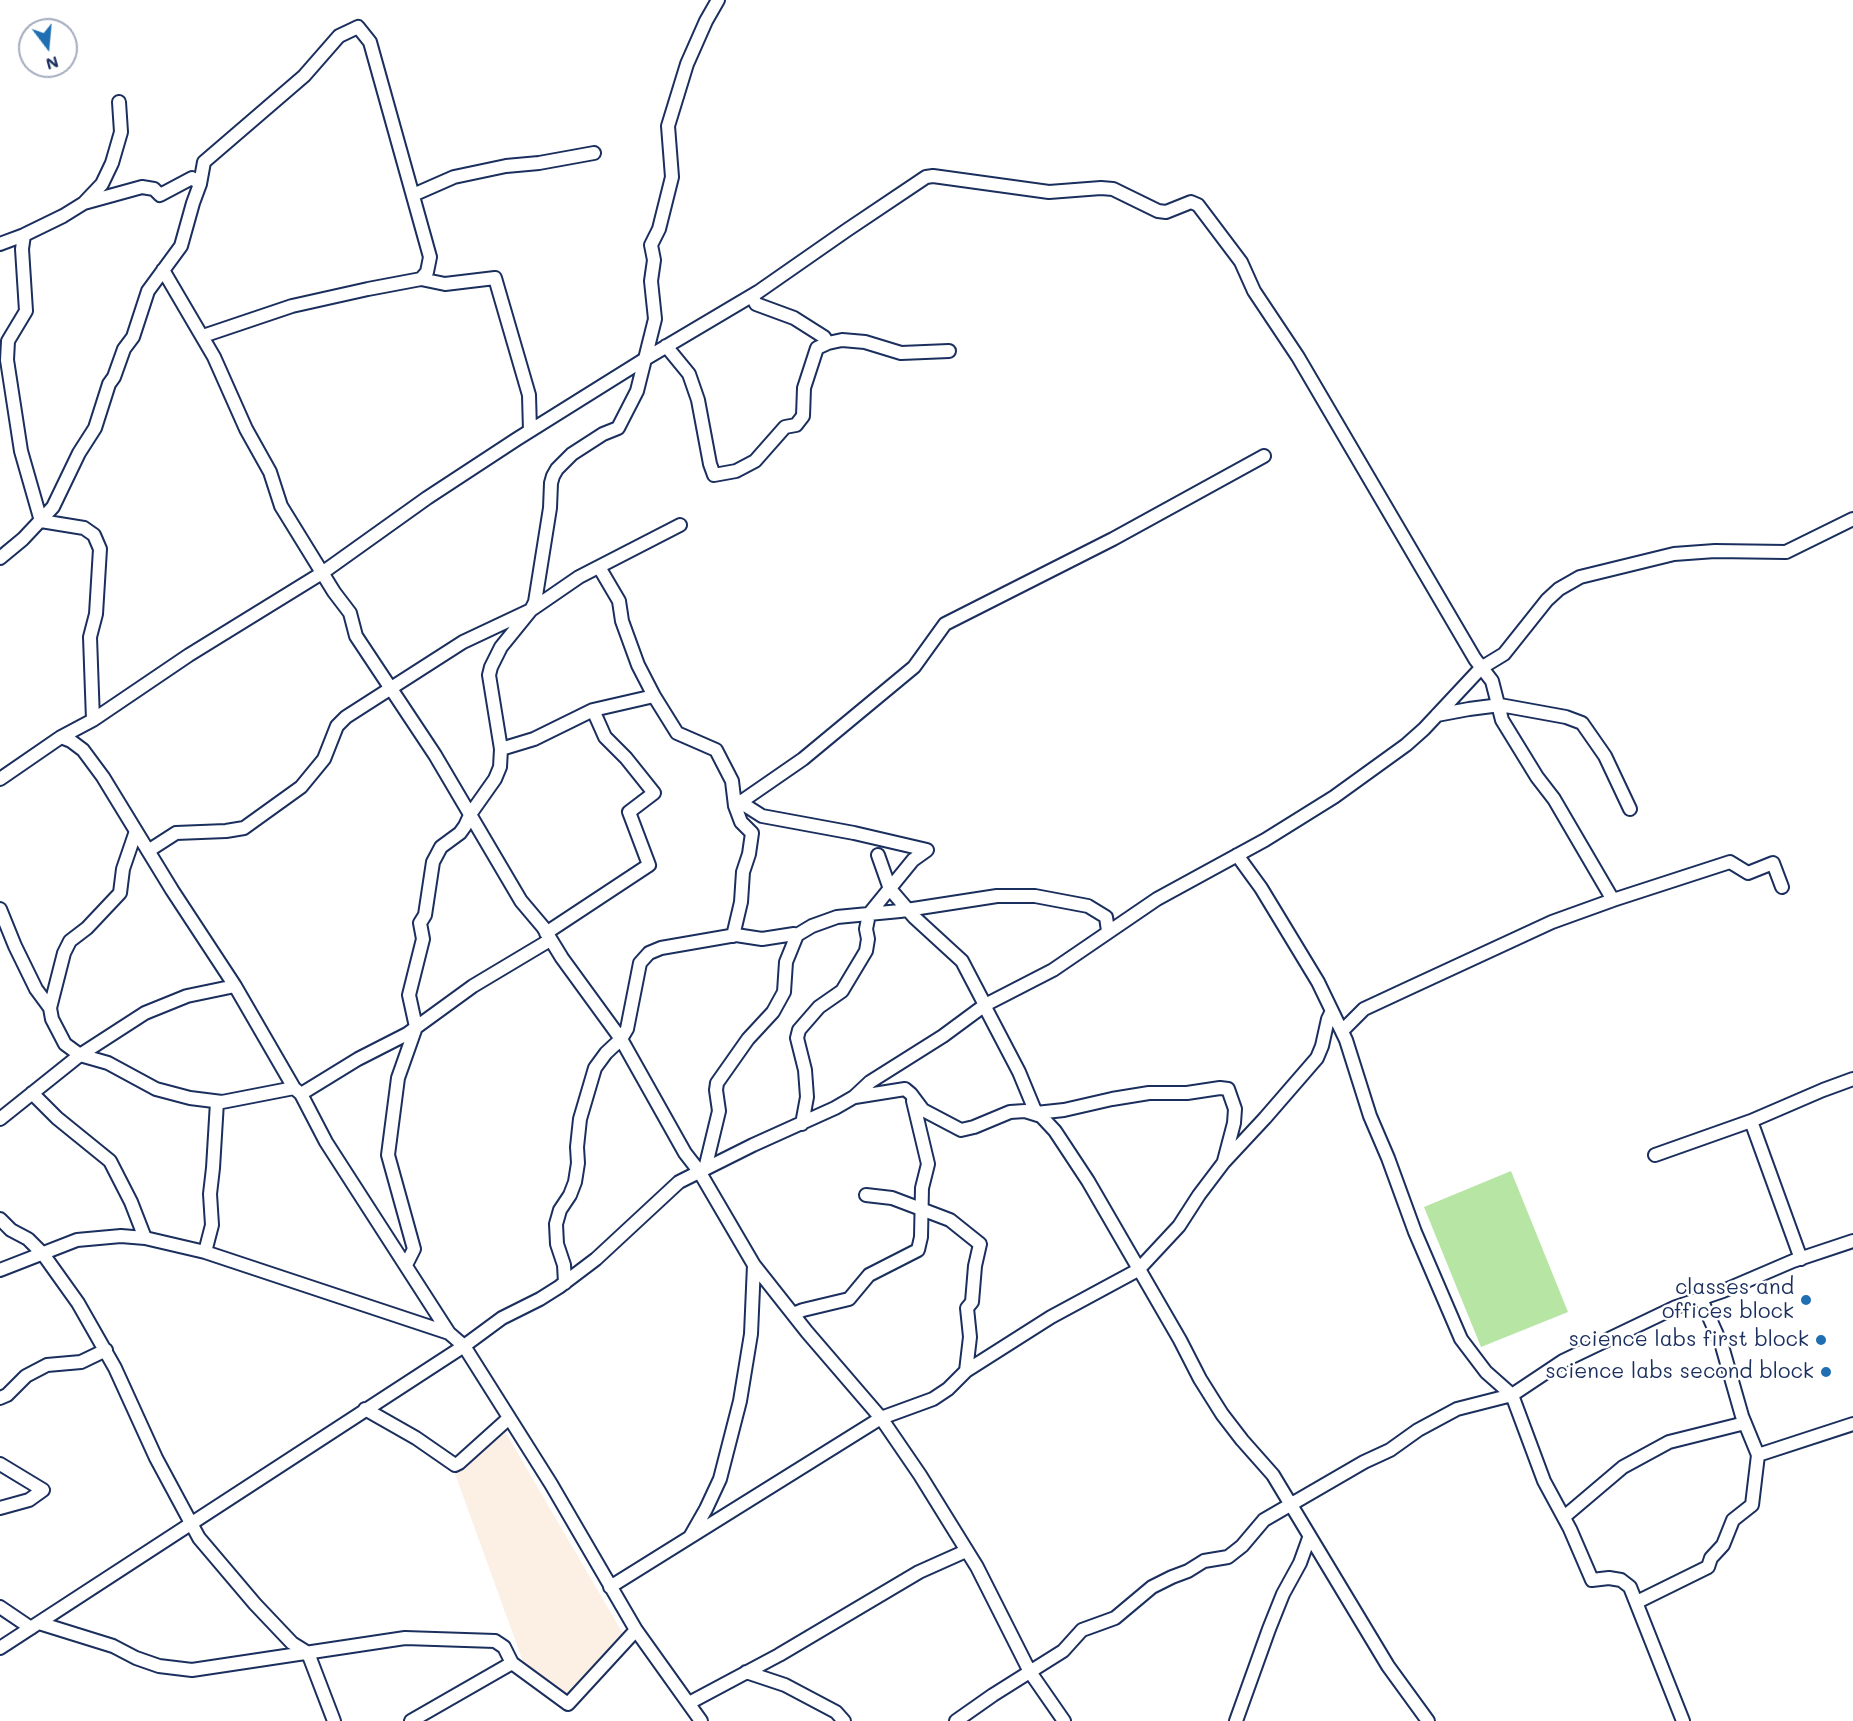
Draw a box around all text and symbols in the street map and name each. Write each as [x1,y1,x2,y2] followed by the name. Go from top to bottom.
[18,18,78,78] north arrow
[44,52,61,76] text: N
[1662,1275,1794,1325] place label: classes and offices block
[1799,1293,1813,1307] marker: classes and offices block
[1569,1327,1809,1353] place label: science labs first block
[1814,1333,1828,1347] marker: science labs first block
[1545,1359,1814,1385] place label: science labs second block
[1819,1365,1833,1379] marker: science labs second block

